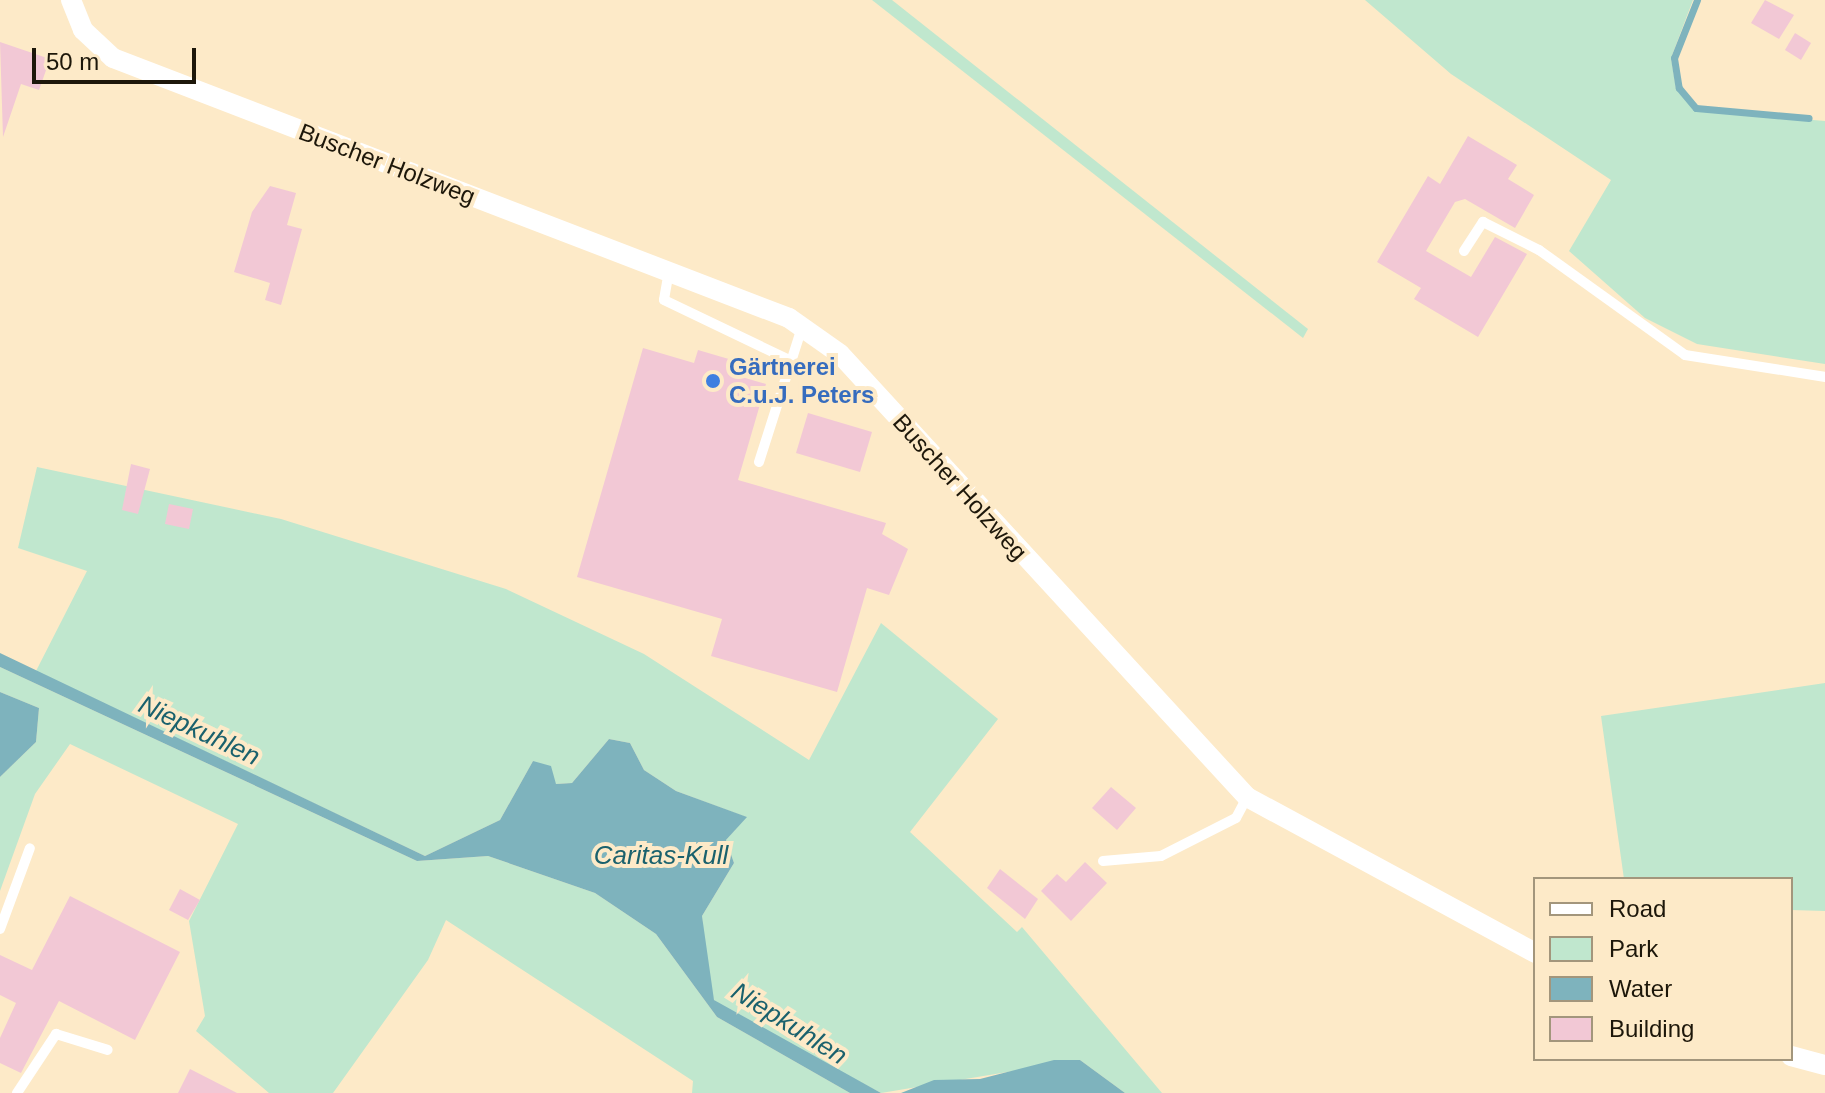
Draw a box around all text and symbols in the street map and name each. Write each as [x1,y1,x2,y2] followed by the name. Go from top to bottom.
[36,32,200,82] scale bar
[46,48,99,75] text: 50 m
[295,117,479,211] street label: Buscher Holzweg
[729,353,874,409] place label: Gärtnerei C.u.J. Peters
[704,372,722,390] marker: Gärtnerei C.u.J. Peters
[887,408,1033,566] street label: Buscher Holzweg
[133,689,265,773] water label: Niepkuhlen
[594,840,728,872] water label: Caritas-Kull
[1533,877,1793,1061] legend
[1609,895,1666,922] text: Road
[1609,935,1658,962] text: Park
[1609,975,1672,1002] text: Water
[726,976,852,1072] water label: Niepkuhlen
[1609,1015,1694,1042] text: Building

